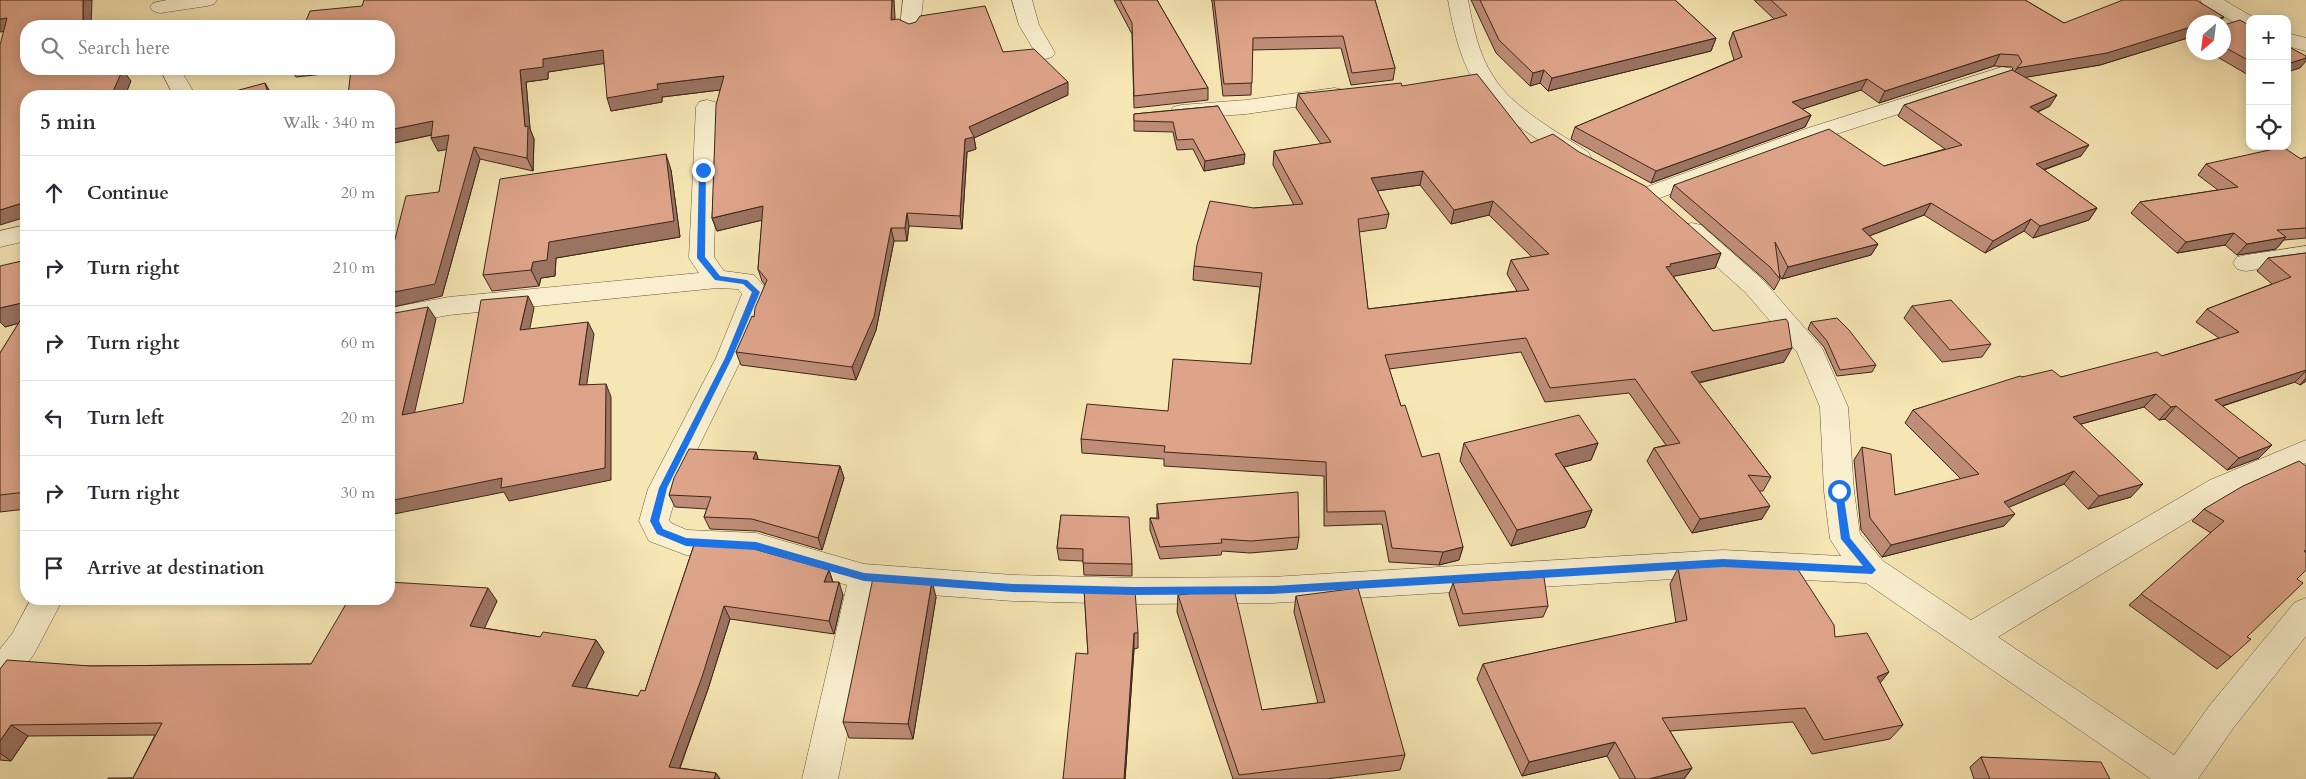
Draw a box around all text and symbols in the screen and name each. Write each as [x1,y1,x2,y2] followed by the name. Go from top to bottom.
[2186,15,2231,60] north arrow
[2246,15,2291,150] map controls
[2246,15,2291,60] button: +
[20,20,395,75] search box
[38,34,66,62] icon: search
[78,35,170,61] text: Search here
[2246,60,2291,105] button: −
[2246,105,2291,150] button: locate
[40,108,96,137] text: 5 min
[283,112,375,134] text: Walk · 340 m
[692,159,715,182] route end
[40,179,68,207] icon: ahead
[87,180,169,206] text: Continue
[341,182,375,204] text: 20 m
[40,254,68,282] icon: right
[87,255,179,281] text: Turn right
[333,257,375,279] text: 210 m
[40,329,68,357] icon: right
[87,330,179,356] text: Turn right
[341,332,375,354] text: 60 m
[40,404,68,432] icon: left
[87,405,164,431] text: Turn left
[341,407,375,429] text: 20 m
[40,479,68,507] icon: right
[87,480,179,506] text: Turn right
[1828,480,1851,503] route start
[341,482,375,504] text: 30 m
[40,554,68,582] icon: arrive
[87,555,264,581] text: Arrive at destination

